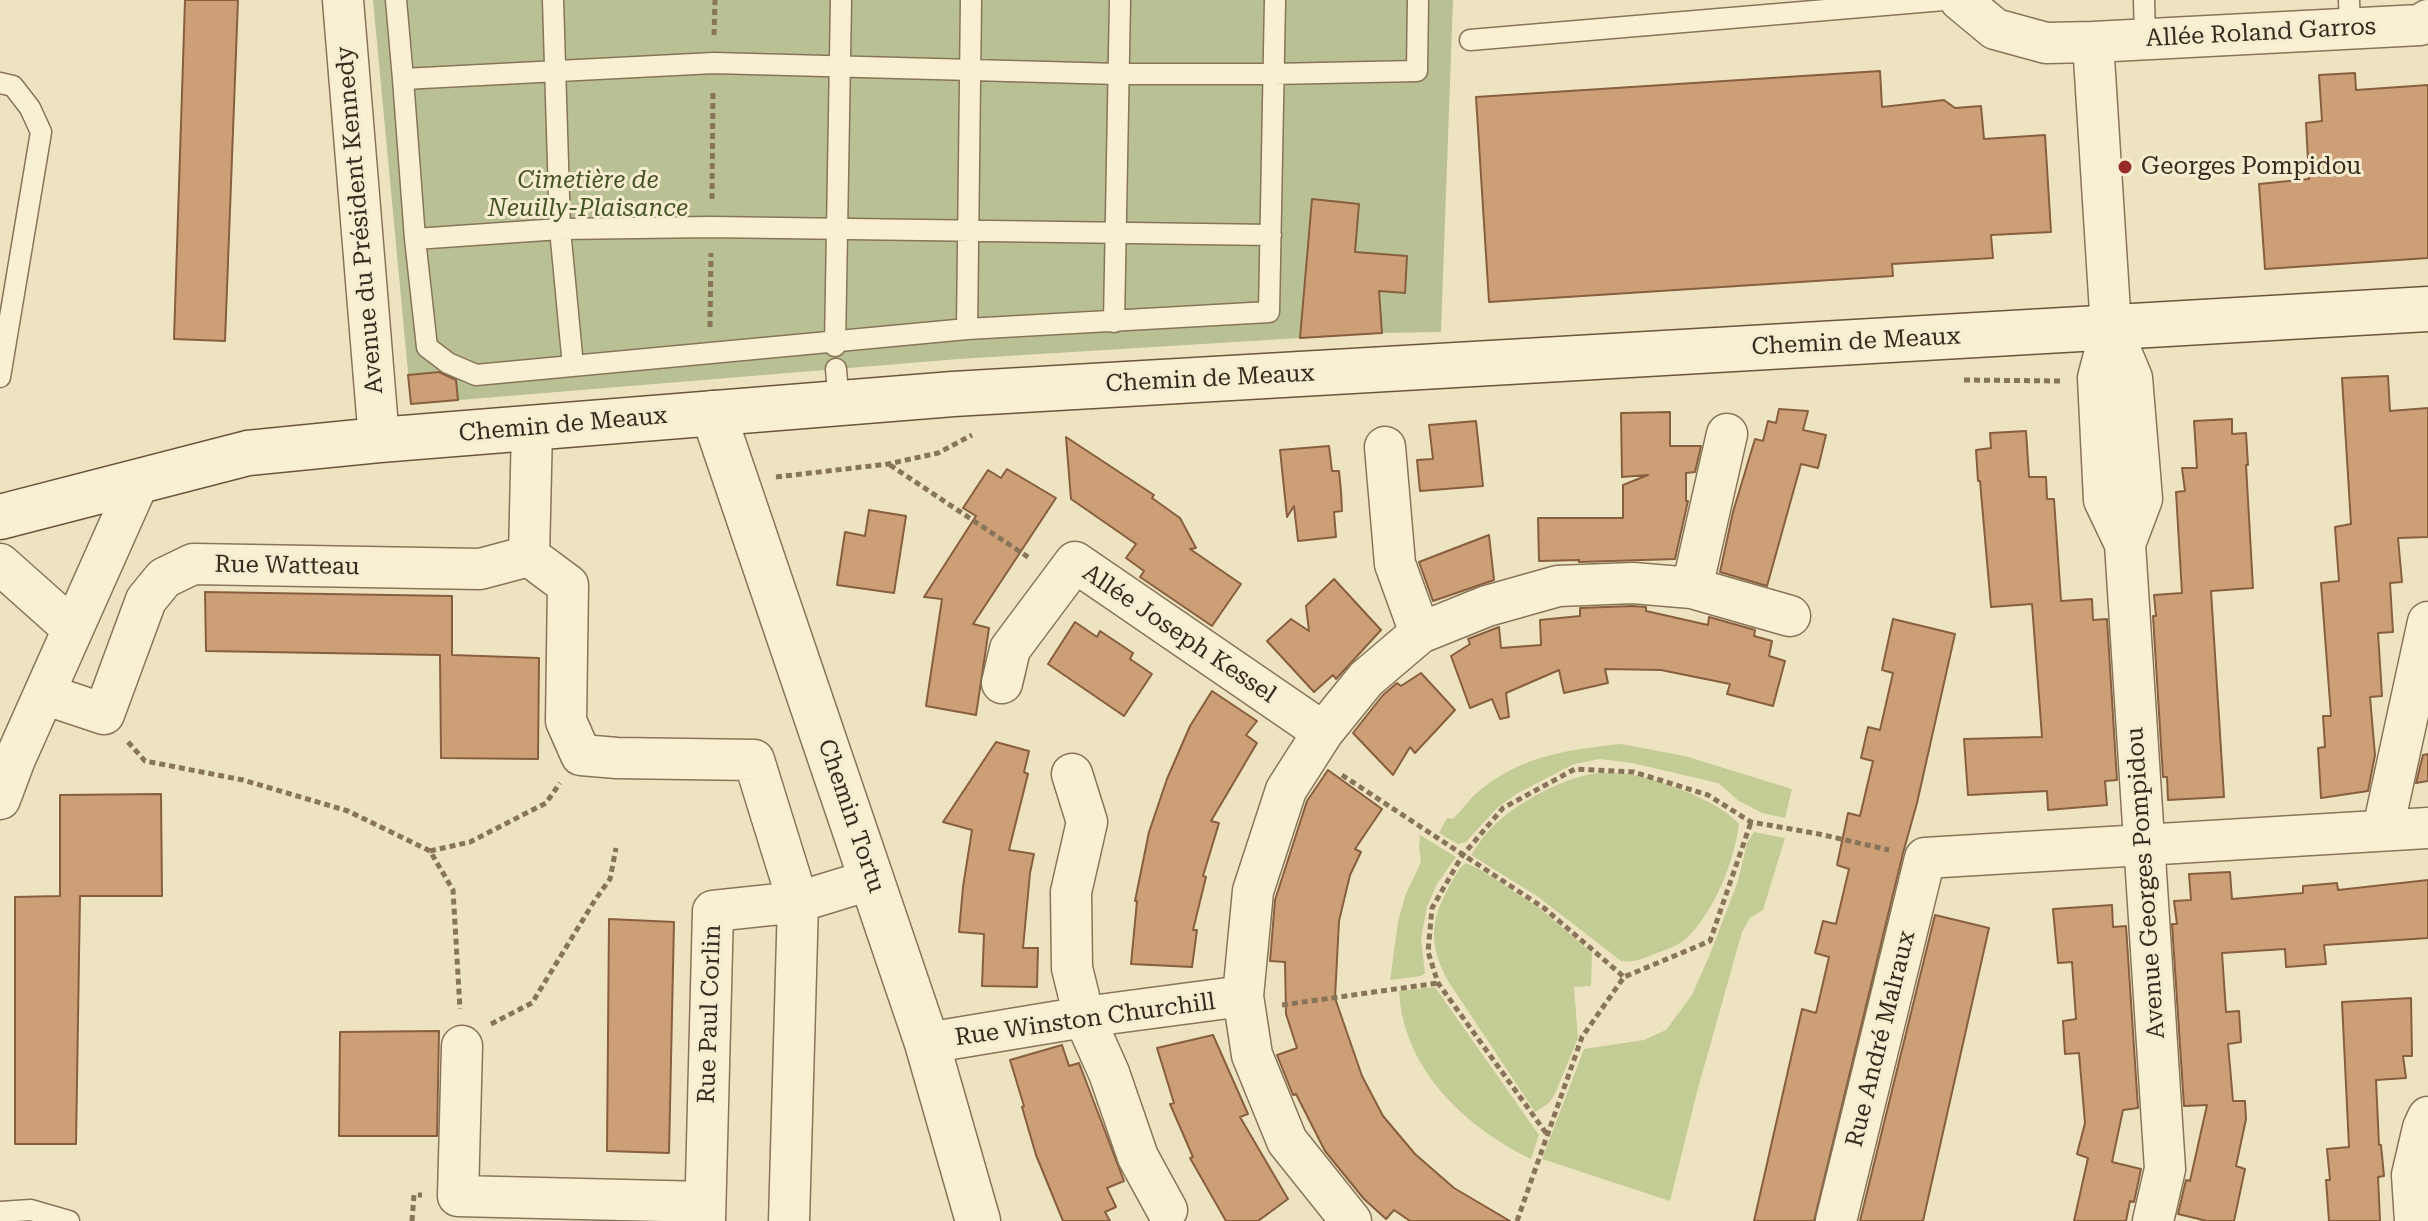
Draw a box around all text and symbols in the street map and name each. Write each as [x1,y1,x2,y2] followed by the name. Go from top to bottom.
[2145,13,2377,53] street label: Allée Roland Garros
[330,45,390,395] street label: Avenue du Président Kennedy
[2141,153,2361,181] place label: Georges Pompidou
[2116,158,2134,176] marker: Georges Pompidou
[488,167,688,223] park label: Cimetière de Neuilly-Plaisance
[1751,322,1961,362] street label: Chemin de Meaux
[1105,359,1315,399] street label: Chemin de Meaux
[458,402,668,448] street label: Chemin de Meaux
[214,550,360,582] street label: Rue Watteau
[1077,559,1281,709] street label: Allée Joseph Kessel
[2121,726,2171,1040] street label: Avenue Georges Pompidou
[811,735,891,897] street label: Chemin Tortu
[692,924,728,1104] street label: Rue Paul Corlin
[1840,928,1922,1150] street label: Rue André Malraux
[953,987,1217,1053] street label: Rue Winston Churchill

